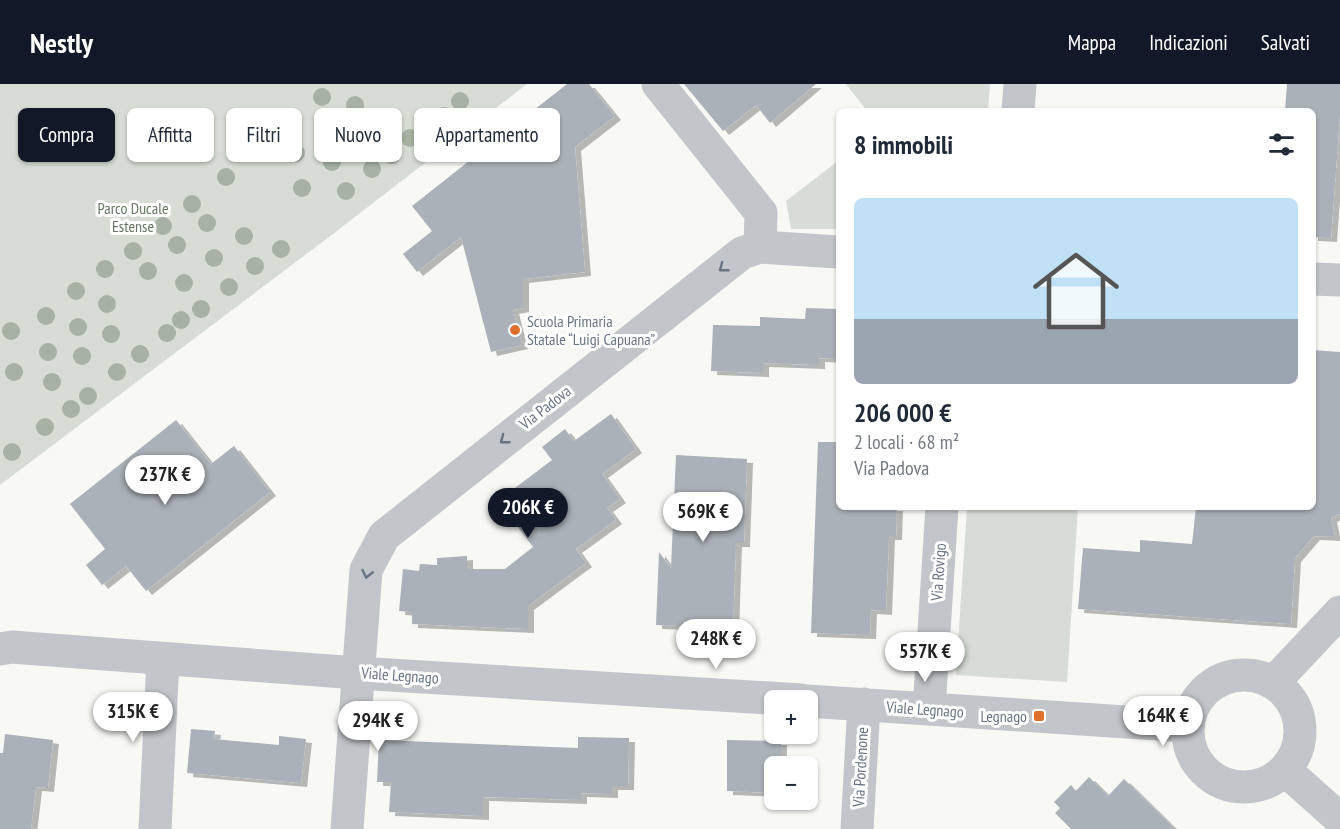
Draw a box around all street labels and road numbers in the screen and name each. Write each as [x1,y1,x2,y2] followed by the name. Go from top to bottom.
[514,381,575,434] street label: Via Padova
[926,542,950,603] street label: Via Rovigo
[360,662,439,688] street label: Viale Legnago
[885,696,964,722] street label: Viale Legnago
[848,727,872,808] street label: Via Pordenone

